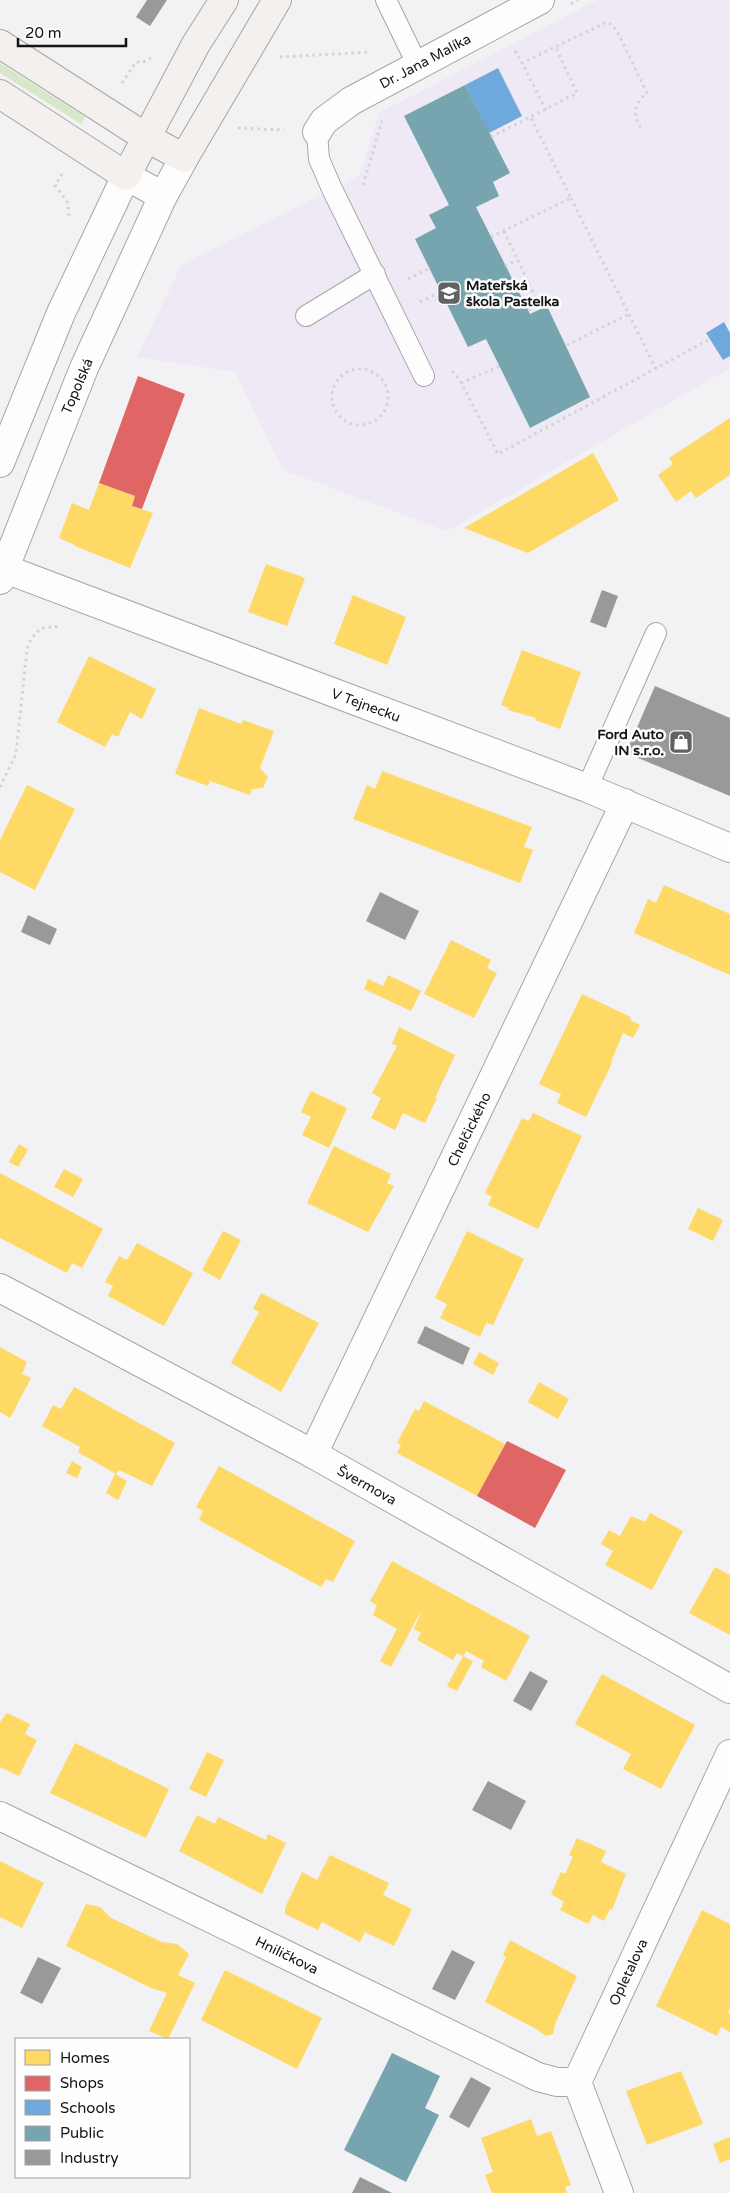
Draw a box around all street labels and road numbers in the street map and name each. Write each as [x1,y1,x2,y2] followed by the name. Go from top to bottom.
[377,30,474,93] street label: Dr. Jana Malíka
[58,356,97,417] street label: Topolská
[329,685,403,726] street label: V Tejnecku
[444,1089,495,1169] street label: Chelčického
[334,1462,399,1509] street label: Švermova
[252,1933,321,1978] street label: Hniličkova
[606,1936,651,2008] street label: Opletalova

